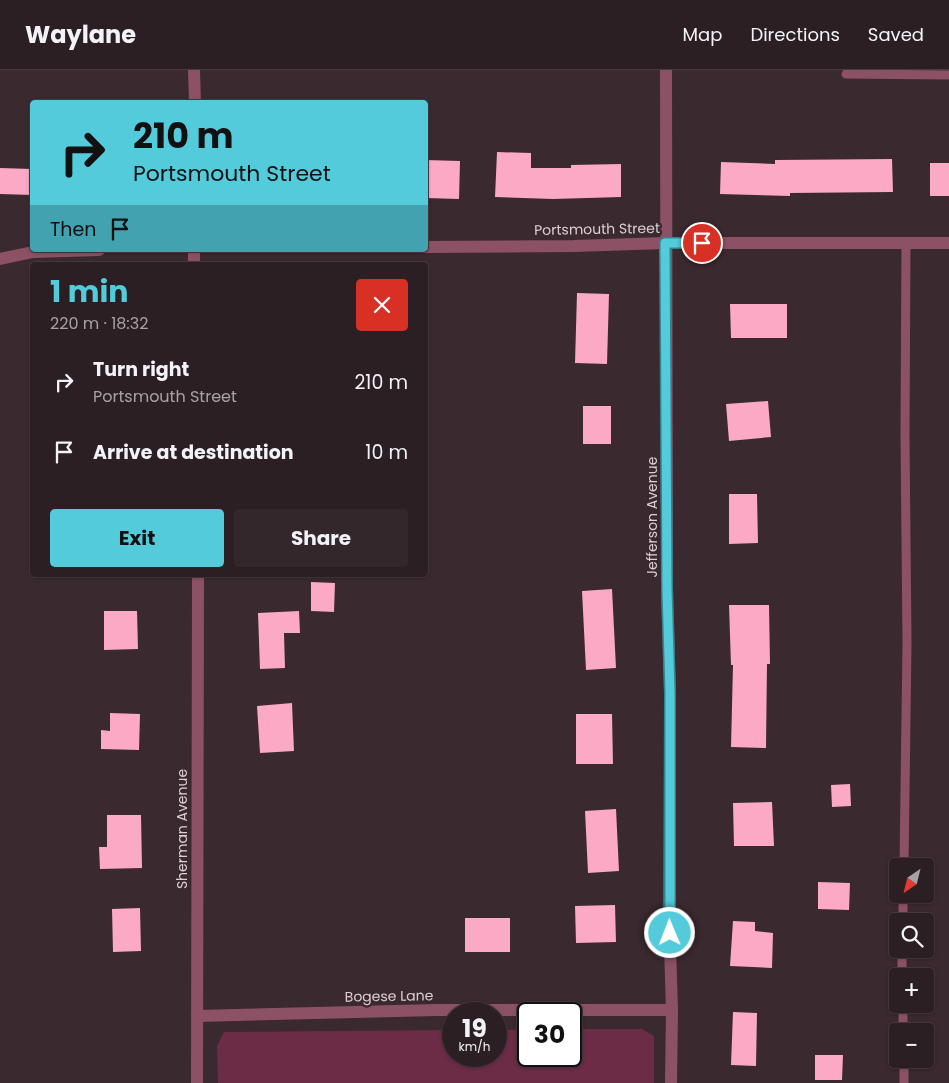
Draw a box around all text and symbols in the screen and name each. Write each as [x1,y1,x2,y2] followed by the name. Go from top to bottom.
[25,18,136,51] text: Waylane
[683,22,722,47] text: Map
[750,22,840,47] text: Directions
[868,22,924,47] text: Saved
[133,111,233,160] text: 210 m
[50,120,115,185] icon: right
[133,158,331,189] text: Portsmouth Street
[106,215,134,243] icon: arrive
[50,216,96,243] text: Then
[534,218,660,240] street label: Portsmouth Street
[681,222,723,264] pin
[688,229,716,257] icon: arrive
[50,270,128,313] text: 1 min
[356,279,408,331] button: close
[50,312,148,335] text: 220 m · 18:32
[93,356,189,383] text: Turn right
[50,368,78,396] icon: right
[354,369,408,396] text: 210 m
[93,385,237,408] text: Portsmouth Street
[50,438,78,466] icon: arrive
[93,439,294,466] text: Arrive at destination
[365,439,408,466] text: 10 m
[642,456,662,577] street label: Jefferson Avenue
[50,509,224,567] button: Exit
[234,509,408,567] button: Share
[172,769,192,889] street label: Sherman Avenue
[889,858,934,902] north arrow
[889,858,934,1068] map controls
[643,906,695,958] position arrow
[889,913,934,958] button: search
[889,968,934,1013] button: +
[345,985,434,1007] street label: Bogese Lane
[517,1002,582,1067] speed limit sign: 30
[462,1011,487,1046] text: 19
[889,1023,934,1068] button: −
[459,1038,490,1055] text: km/h

